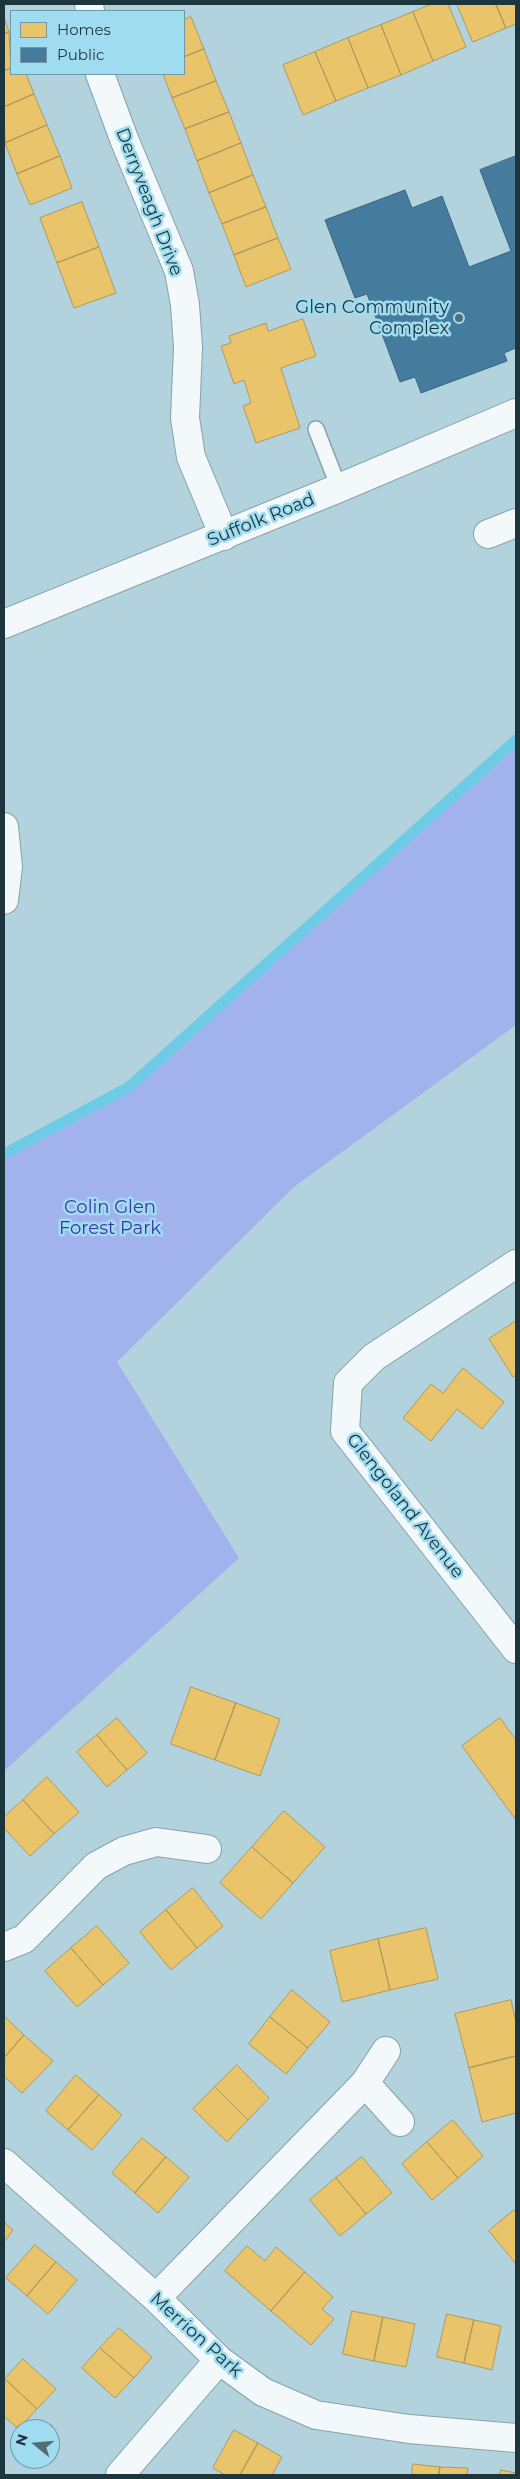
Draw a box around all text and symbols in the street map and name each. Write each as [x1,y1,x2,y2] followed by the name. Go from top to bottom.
[10,10,185,75] legend
[57,20,111,39] text: Homes
[57,45,105,64] text: Public
[111,125,187,279] street label: Derryveagh Drive
[295,297,449,340] place label: Glen Community Complex
[453,312,465,324] marker: Glen Community Complex
[204,489,318,551] street label: Suffolk Road
[59,1197,161,1240] park label: Colin Glen Forest Park
[342,1429,468,1583] street label: Glengoland Avenue
[146,2288,246,2382] street label: Merrion Park
[10,2419,60,2469] north arrow
[11,2432,32,2448] text: N

